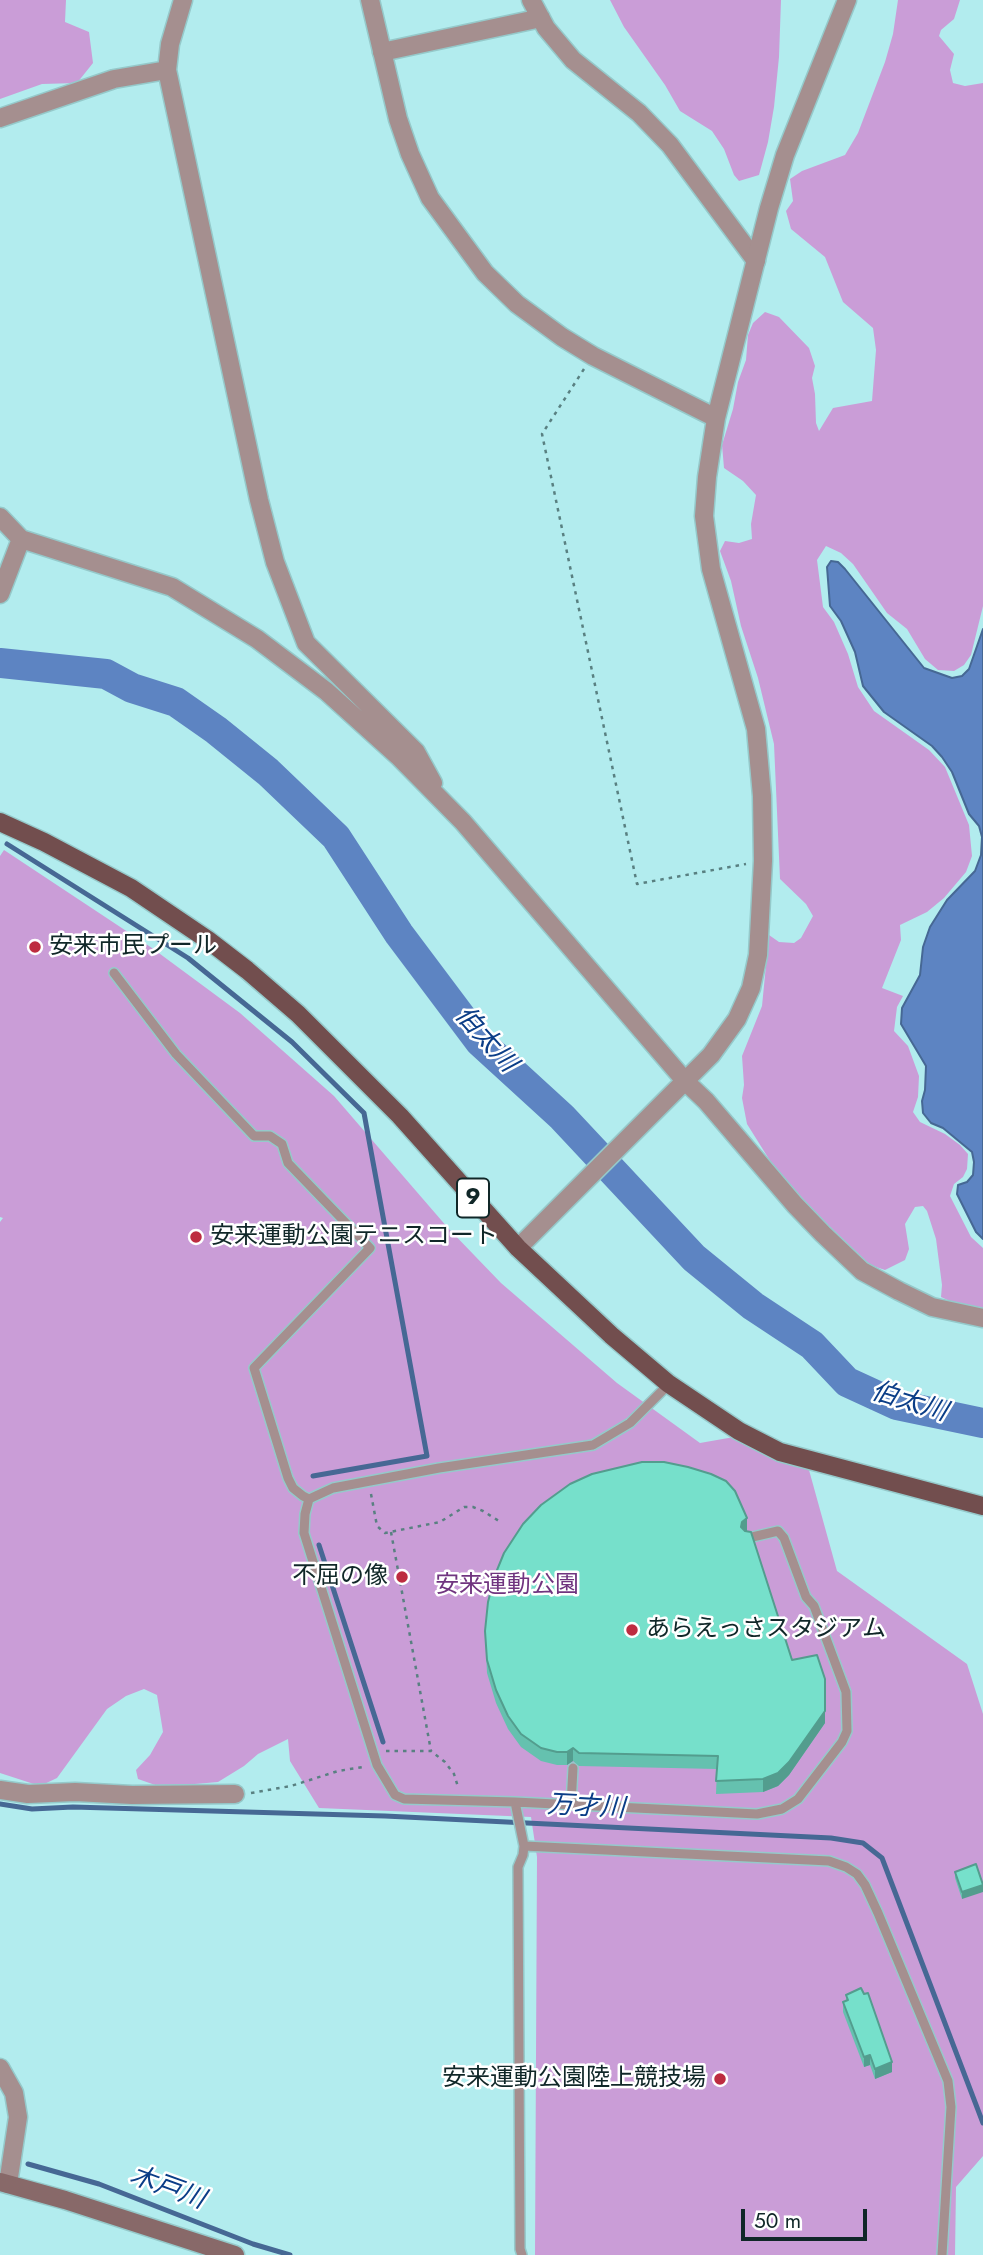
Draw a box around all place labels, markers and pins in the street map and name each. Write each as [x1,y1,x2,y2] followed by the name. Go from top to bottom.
[49,933,217,961] place label: 安来市民プール
[27,939,43,955] marker: 安来市民プール
[210,1223,498,1251] place label: 安来運動公園テニスコート
[188,1229,204,1245] marker: 安来運動公園テニスコート
[292,1563,388,1591] place label: 不屈の像
[394,1569,410,1585] marker: 不屈の像
[646,1616,886,1644] place label: あらえっさスタジアム
[624,1622,640,1638] marker: あらえっさスタジアム
[442,2065,706,2093] place label: 安来運動公園陸上競技場
[712,2071,728,2087] marker: 安来運動公園陸上競技場

